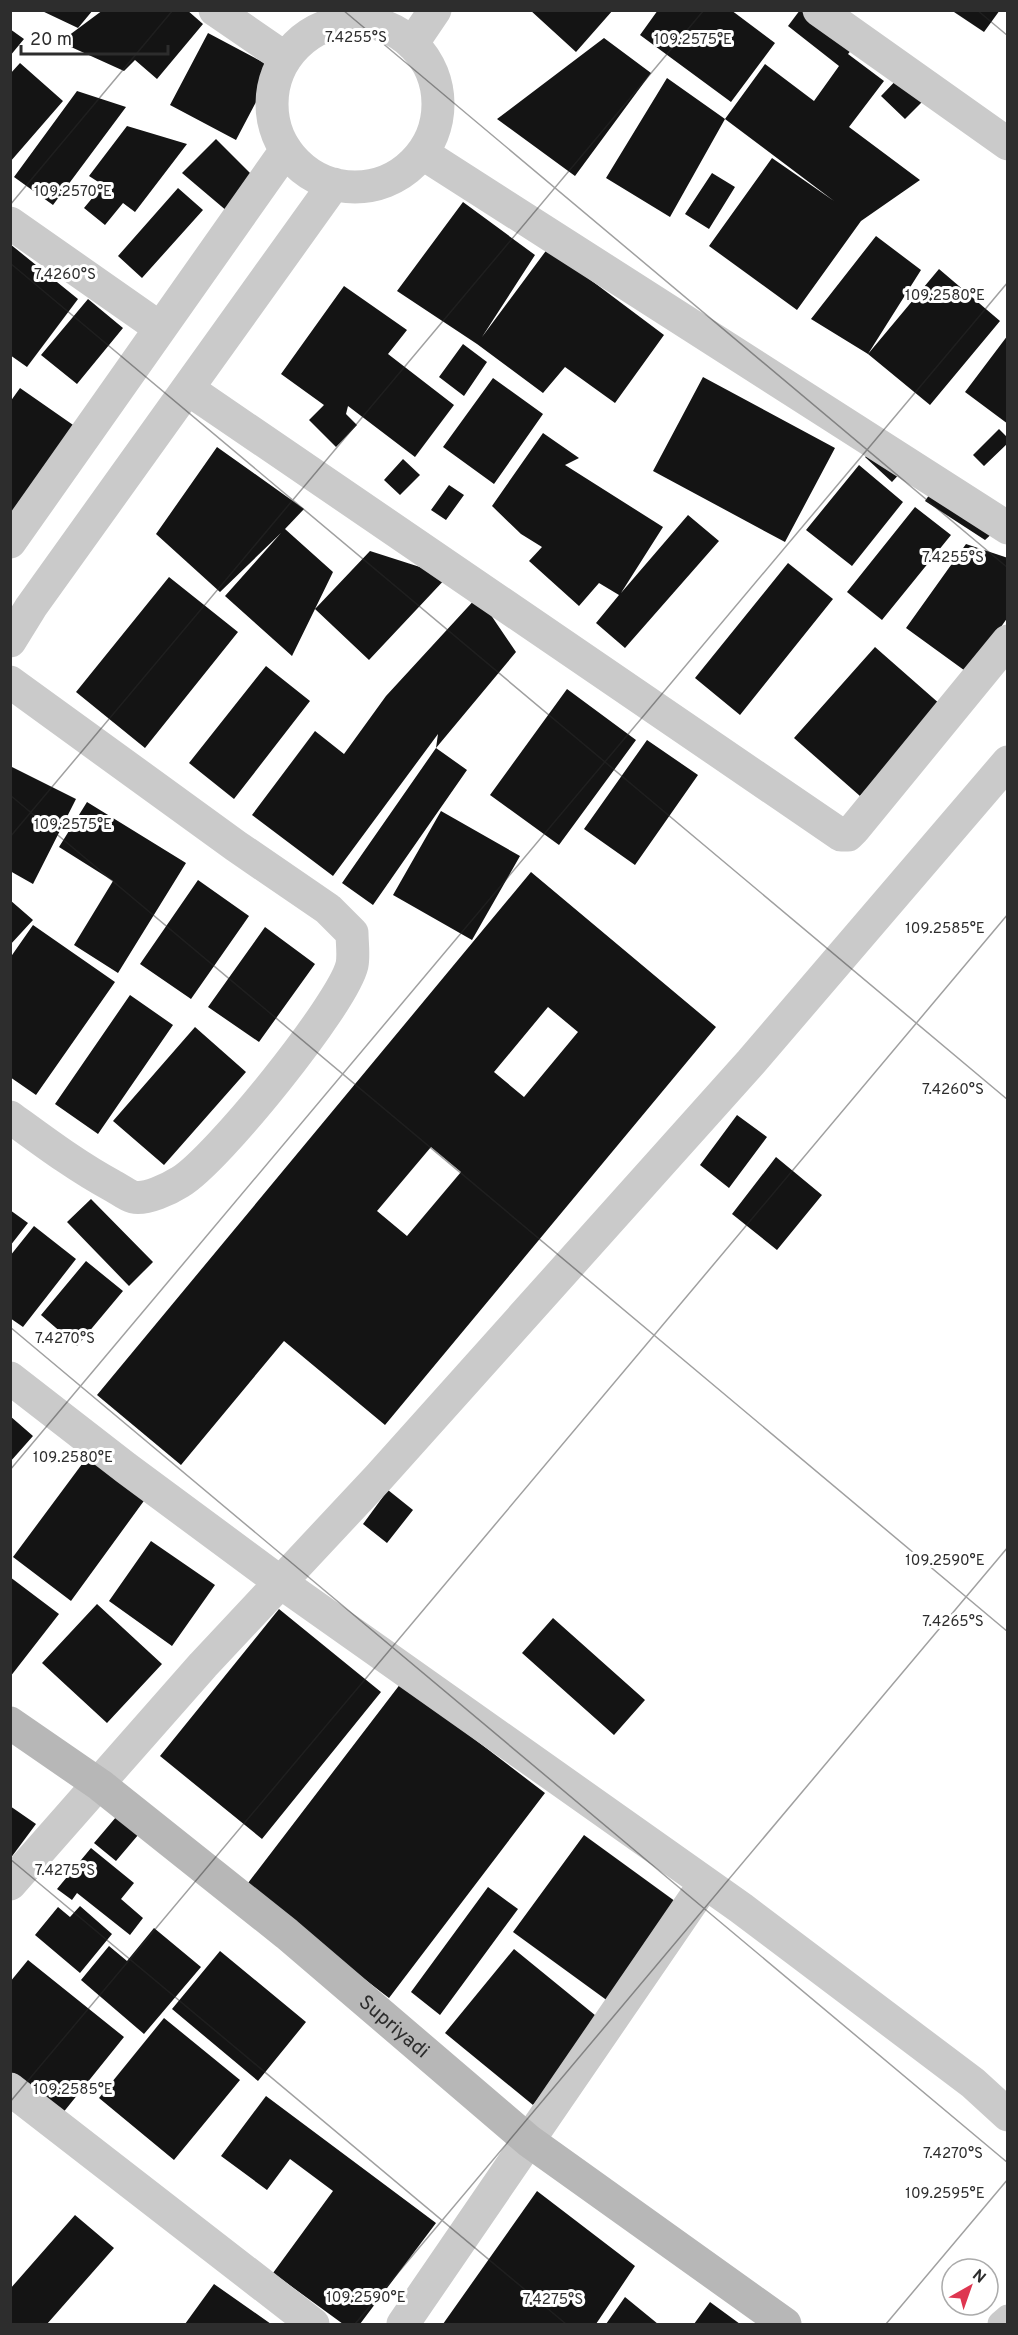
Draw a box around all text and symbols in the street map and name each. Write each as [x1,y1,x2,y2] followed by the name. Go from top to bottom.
[21,18,168,56] scale bar
[30,29,72,52] text: 20 m
[325,29,387,48] text: 7.4255°S
[654,31,732,50] text: 109.2575°E
[34,183,112,202] text: 109.2570°E
[34,266,96,285] text: 7.4260°S
[905,287,985,306] text: 109.2580°E
[922,549,984,568] text: 7.4255°S
[34,816,112,835] text: 109.2575°E
[905,920,985,939] text: 109.2585°E
[922,1081,984,1100] text: 7.4260°S
[35,1330,95,1349] text: 7.4270°S
[33,1449,113,1468] text: 109.2580°E
[905,1552,985,1571] text: 109.2590°E
[922,1613,984,1632] text: 7.4265°S
[35,1862,95,1881] text: 7.4275°S
[353,1990,434,2065] street label: Supriyadi
[33,2081,113,2100] text: 109.2585°E
[923,2145,983,2164] text: 7.4270°S
[905,2185,985,2204] text: 109.2595°E
[940,2257,1000,2317] north arrow
[968,2266,989,2288] text: N
[326,2289,406,2308] text: 109.2590°E
[523,2291,583,2310] text: 7.4275°S

